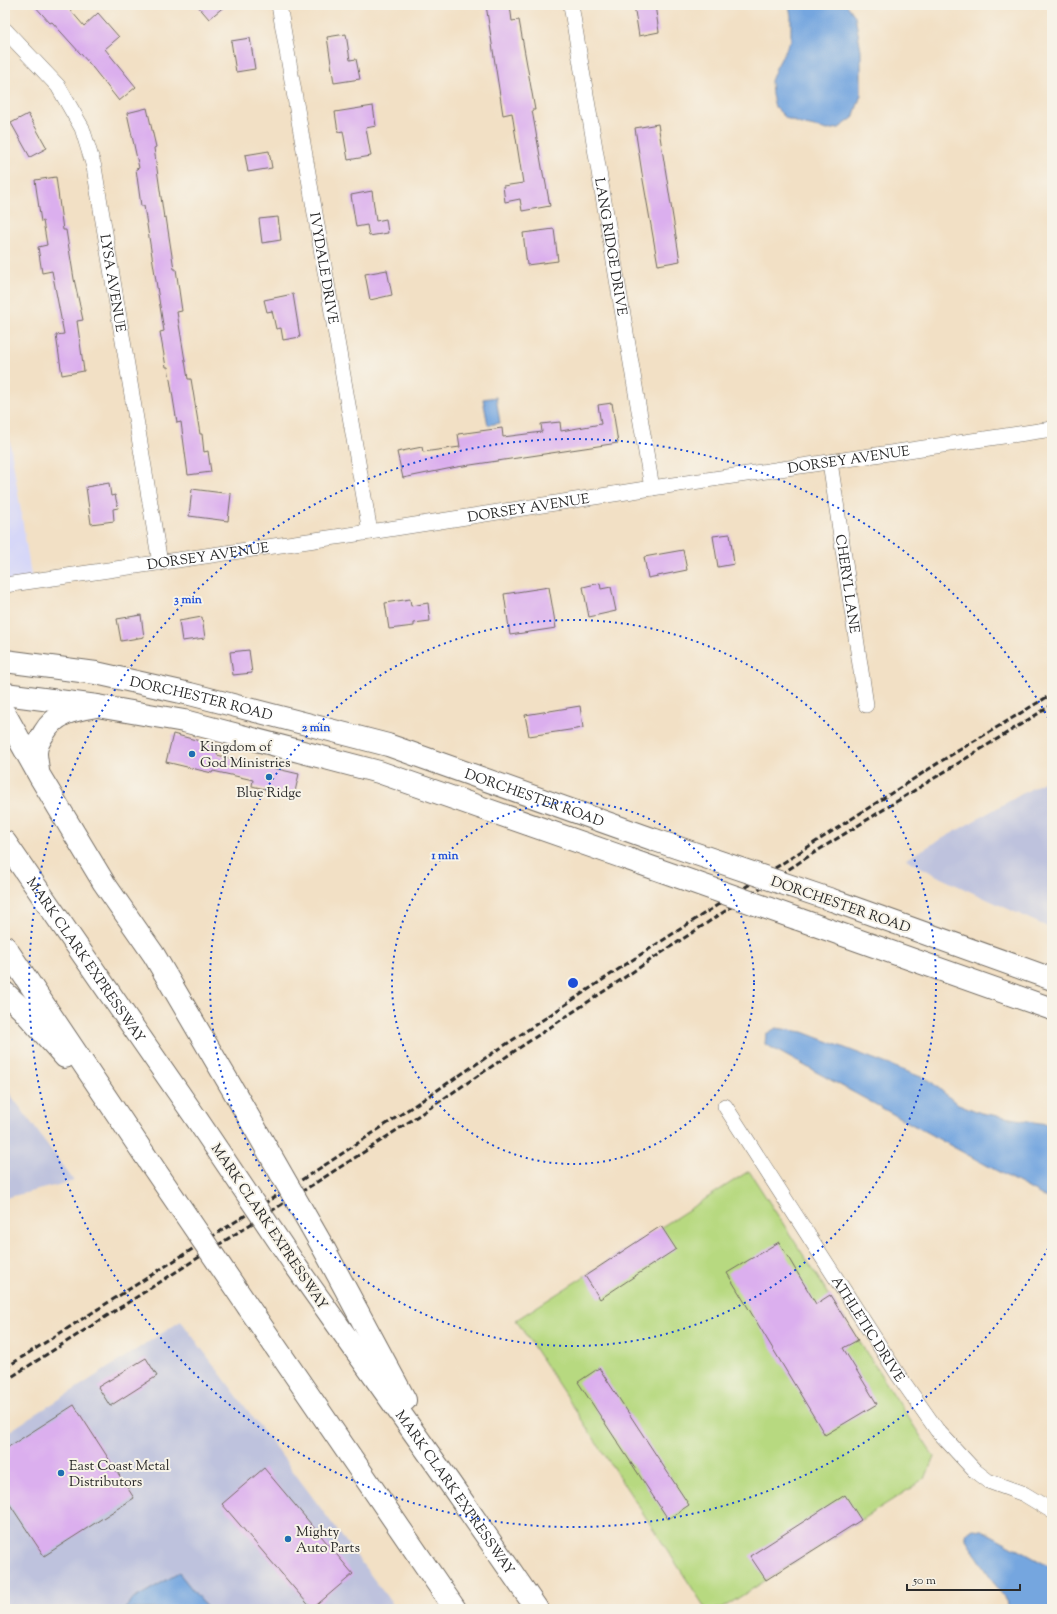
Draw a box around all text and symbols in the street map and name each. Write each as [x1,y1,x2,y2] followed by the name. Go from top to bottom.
[588,176,631,318] street label: LANG RIDGE DRIVE
[303,211,342,326] street label: IVYDALE DRIVE
[93,233,129,334] street label: LYSA AVENUE
[787,442,912,480] street label: DORSEY AVENUE
[466,490,591,529] street label: DORSEY AVENUE
[829,533,863,635] street label: CHERYL LANE
[146,539,271,576] street label: DORSEY AVENUE
[174,591,203,609] text: 3 min
[127,673,275,727] street label: DORCHESTER ROAD
[302,719,331,737] text: 2 min
[200,738,291,774] place label: Kingdom of God Ministries
[187,749,197,759] marker: Kingdom of God Ministries
[461,765,606,833] street label: DORCHESTER ROAD
[264,772,274,782] marker: Blue Ridge
[236,784,302,804] place label: Blue Ridge
[430,847,459,865] text: 1 min
[768,873,913,939] street label: DORCHESTER ROAD
[21,874,149,1047] street label: MARK CLARK EXPRESSWAY
[566,976,580,990] centre of rings
[205,1140,332,1314] street label: MARK CLARK EXPRESSWAY
[825,1273,909,1387] street label: ATHLETIC DRIVE
[389,1407,518,1579] street label: MARK CLARK EXPRESSWAY
[69,1457,170,1493] place label: East Coast Metal Distributors
[56,1468,66,1478] marker: East Coast Metal Distributors
[296,1523,360,1559] place label: Mighty Auto Parts
[283,1534,293,1544] marker: Mighty Auto Parts
[907,1566,1020,1592] scale bar
[912,1572,936,1590] text: 50 m

